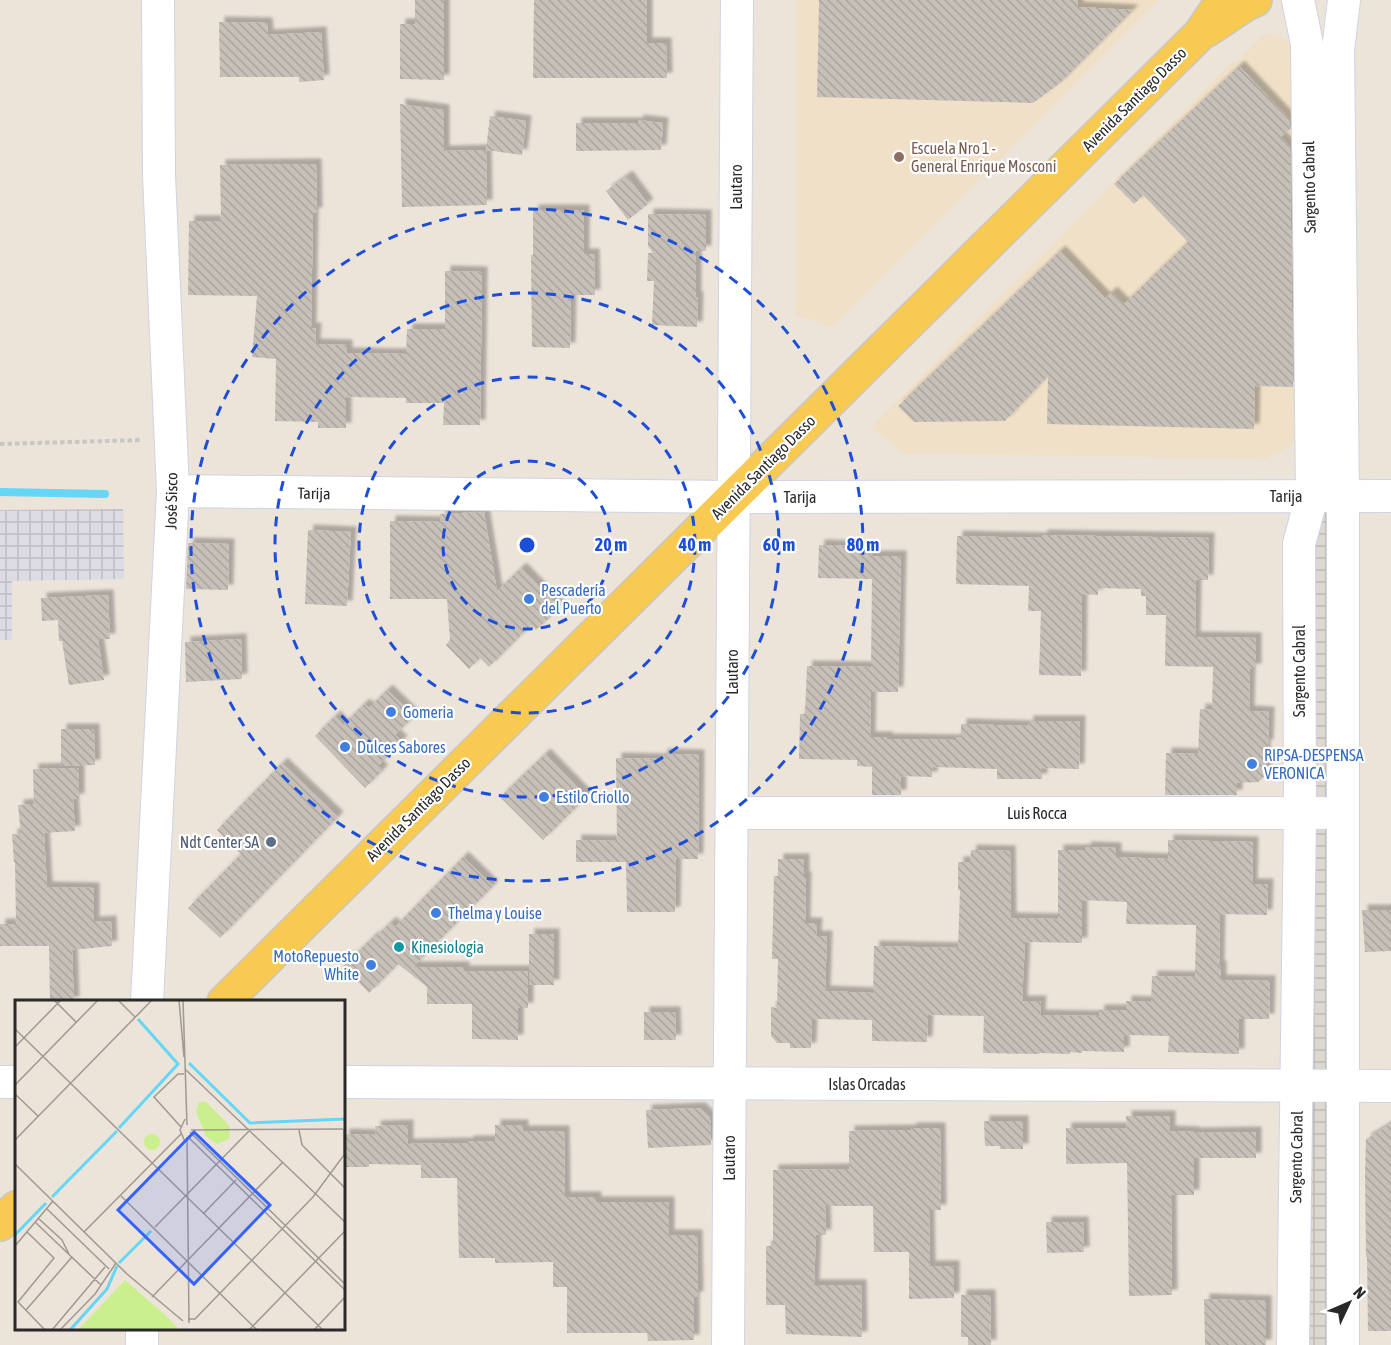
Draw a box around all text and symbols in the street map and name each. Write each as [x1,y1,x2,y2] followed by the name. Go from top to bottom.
[1078,43,1190,155] street label: Avenida Santiago Dasso
[911,139,1057,176] place label: Escuela Nro 1 - General Enrique Mosconi
[1299,140,1320,233] street label: Sargento Cabral
[892,150,906,164] marker: Escuela Nro 1 - General Enrique Mosconi
[727,164,745,210] street label: Lautaro
[707,411,819,523] street label: Avenida Santiago Dasso
[162,472,180,530] street label: José Sisco
[297,484,331,503] street label: Tarija
[1270,487,1302,506] street label: Tarija
[784,488,816,507] street label: Tarija
[595,534,627,555] text: 20 m
[678,534,711,555] text: 40 m
[763,534,795,555] text: 60 m
[847,534,879,555] text: 80 m
[517,535,537,555] centre of rings
[541,581,606,617] place label: Pescadería del Puerto
[522,592,536,606] marker: Pescadería del Puerto
[1290,624,1309,717] street label: Sargento Cabral
[723,649,741,695] street label: Lautaro
[403,703,454,721] place label: Gomeria
[384,705,398,719] marker: Gomeria
[357,738,446,756] place label: Dulces Sabores
[338,740,352,754] marker: Dulces Sabores
[1264,746,1364,782] place label: RIPSA-DESPENSA VERONICA
[362,753,474,865] street label: Avenida Santiago Dasso
[1245,757,1259,771] marker: RIPSA-DESPENSA VERONICA
[556,788,630,806] place label: Estilo Criollo
[537,790,551,804] marker: Estilo Criollo
[1007,804,1067,822] street label: Luis Rocca
[180,833,259,851] place label: Ndt Center SA
[264,835,278,849] marker: Ndt Center SA
[448,904,542,923] place label: Thelma y Louise
[429,906,443,920] marker: Thelma y Louise
[411,938,484,957] place label: Kinesiologia
[392,940,406,954] marker: Kinesiologia
[273,947,359,983] place label: MotoRepuesto White
[364,958,378,972] marker: MotoRepuesto White
[15,1000,345,1330] inset map
[828,1075,906,1093] street label: Islas Orcadas
[1286,1110,1307,1203] street label: Sargento Cabral
[720,1135,738,1181] street label: Lautaro
[1319,1273,1379,1333] north arrow
[1350,1283,1370,1302] text: N

